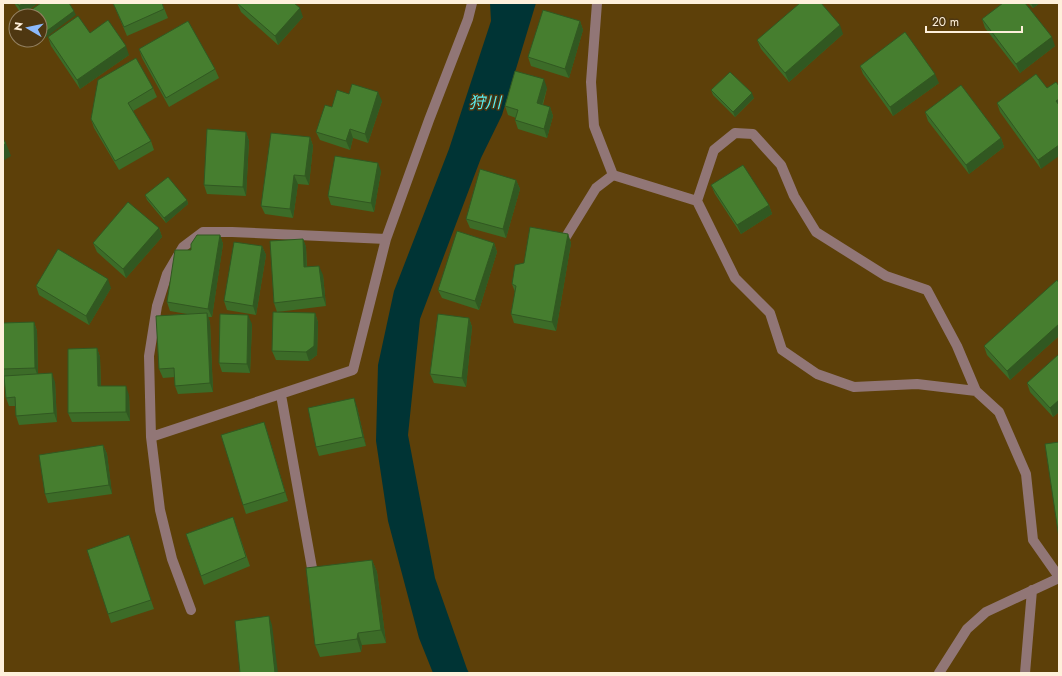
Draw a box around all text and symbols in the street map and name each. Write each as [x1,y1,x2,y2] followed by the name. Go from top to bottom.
[8,8,48,48] north arrow
[926,8,1022,34] scale bar
[932,13,959,31] text: 20 m
[10,21,27,32] text: N
[469,91,503,114] water label: 狩川

